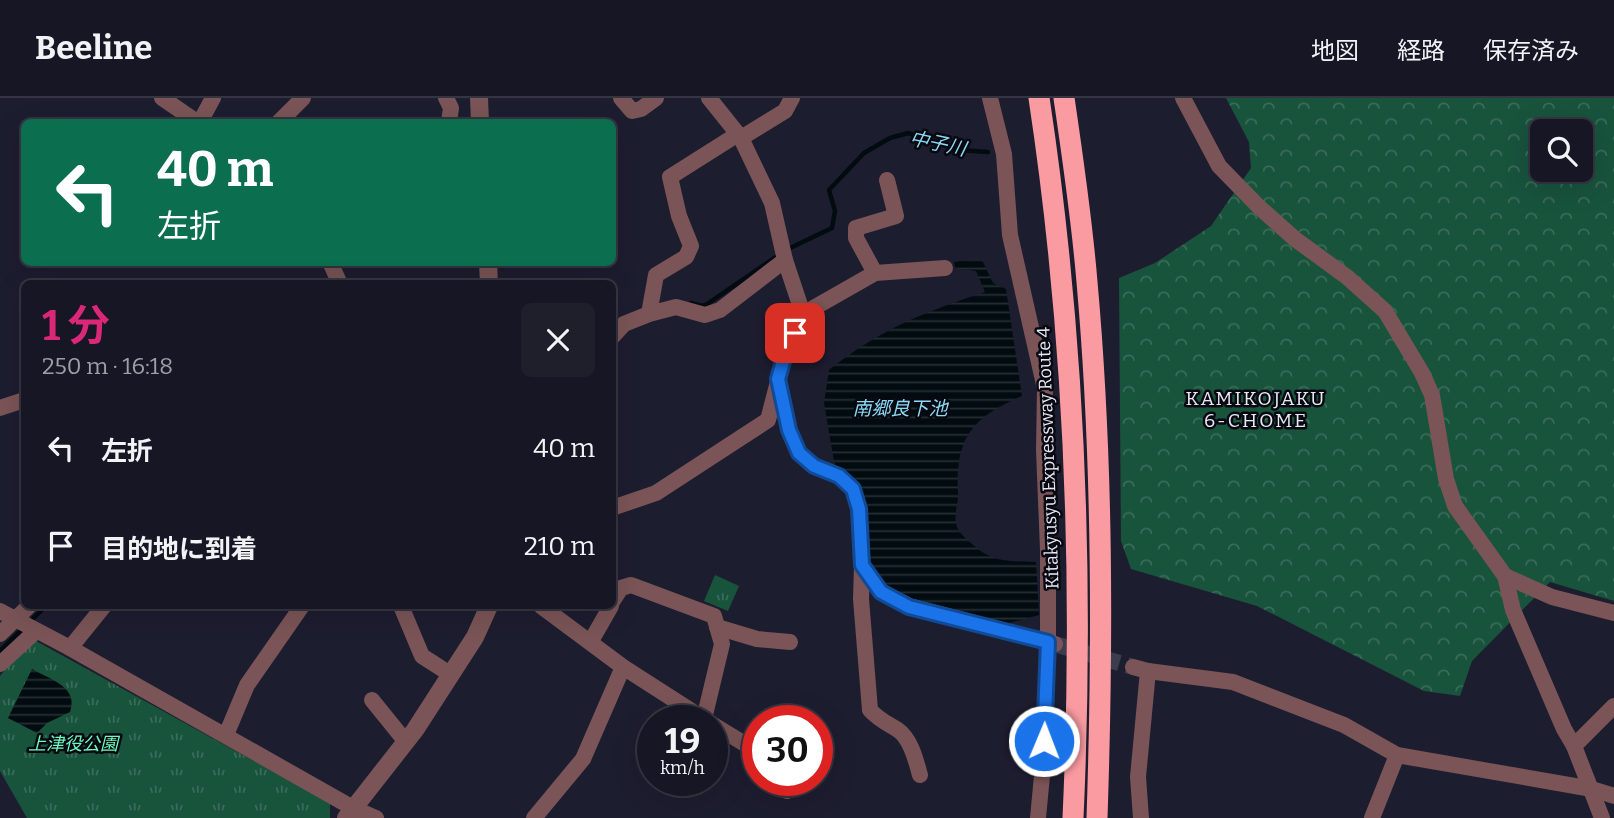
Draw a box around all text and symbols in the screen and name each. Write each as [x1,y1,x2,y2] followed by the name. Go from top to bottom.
[35,28,152,68] text: Beeline
[1311,37,1359,65] text: 地図
[1397,37,1445,65] text: 経路
[1483,37,1579,65] text: 保存済み
[1530,119,1593,182] map controls
[1530,119,1593,182] button: search
[908,126,970,161] water label: 中子川
[157,140,274,199] text: 40 m
[42,147,133,238] icon: left
[157,207,221,245] text: 左折
[42,301,110,351] text: 1 分
[521,303,595,377] button: close
[765,303,825,363] pin
[776,314,814,352] icon: arrive
[1032,326,1064,590] street label: Kitakyusyu Expressway Route 4
[42,352,173,380] text: 250 m · 16:18
[1185,387,1327,432] district label: KAMIKOJAKU 6-CHOME
[852,397,949,420] water label: 南郷良下池
[42,429,80,467] icon: left
[533,433,595,464] text: 40 m
[101,436,153,467] text: 左折
[42,527,80,565] icon: arrive
[524,531,595,562] text: 210 m
[101,534,257,565] text: 目的地に到着
[1007,704,1081,778] position arrow
[742,705,833,796] speed limit sign: 30
[665,720,700,762] text: 19
[28,733,121,755] park label: 上津役公園
[660,757,705,779] text: km/h

